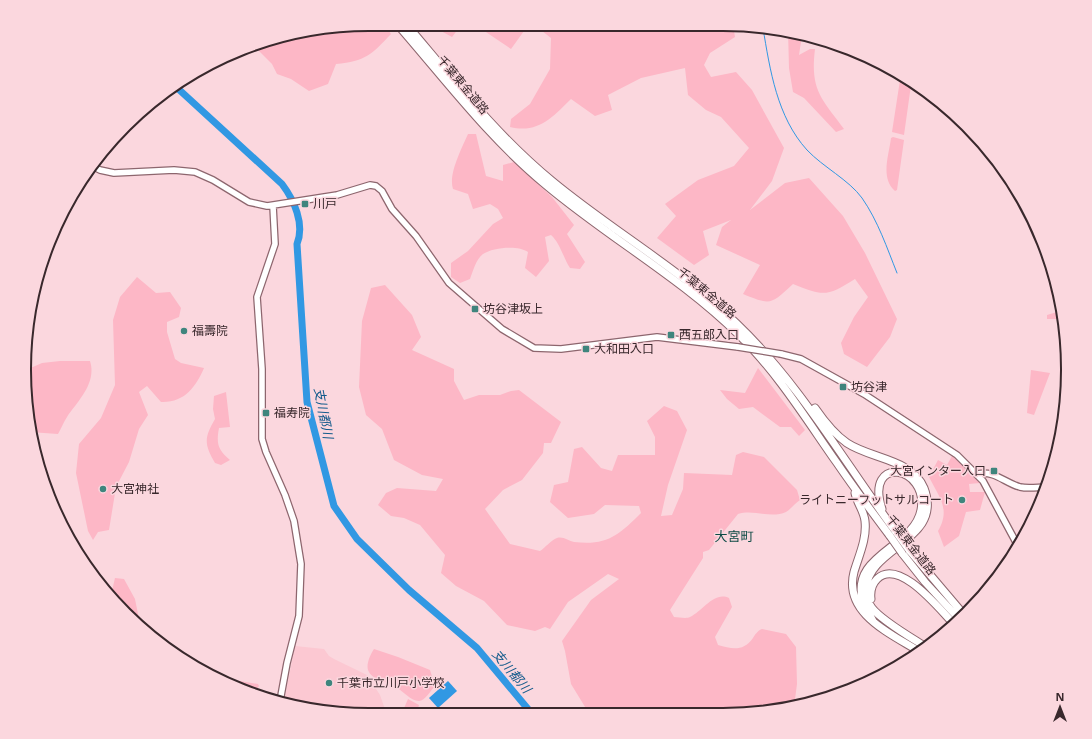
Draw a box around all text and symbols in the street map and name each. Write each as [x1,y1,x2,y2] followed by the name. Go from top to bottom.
[434,52,493,118] street label: 千葉東金道路
[313,195,337,212] place label: 川戸
[300,199,310,209] marker: 川戸
[674,263,740,322] street label: 千葉東金道路
[483,300,543,317] place label: 坊谷津坂上
[470,304,480,314] marker: 坊谷津坂上
[192,322,228,339] place label: 福壽院
[179,326,189,336] marker: 福壽院
[679,326,739,343] place label: 西五郎入口
[666,330,676,340] marker: 西五郎入口
[594,340,654,357] place label: 大和田入口
[581,344,591,354] marker: 大和田入口
[851,378,887,395] place label: 坊谷津
[838,382,848,392] marker: 坊谷津
[310,386,338,442] water label: 支川都川
[274,404,310,421] place label: 福寿院
[261,408,271,418] marker: 福寿院
[890,462,986,479] place label: 大宮インター入口
[989,466,999,476] marker: 大宮インター入口
[111,480,159,497] place label: 大宮神社
[98,484,108,494] marker: 大宮神社
[799,491,954,508] place label: ライトニーフットサルコート
[957,495,967,505] marker: ライトニーフットサルコート
[883,511,940,578] street label: 千葉東金道路
[714,527,754,545] district label: 大宮町
[488,645,537,698] water label: 支川都川
[337,674,445,691] place label: 千葉市立川戸小学校
[324,678,334,688] marker: 千葉市立川戸小学校
[1040,687,1080,727] north arrow
[1056,689,1064,704] text: N

